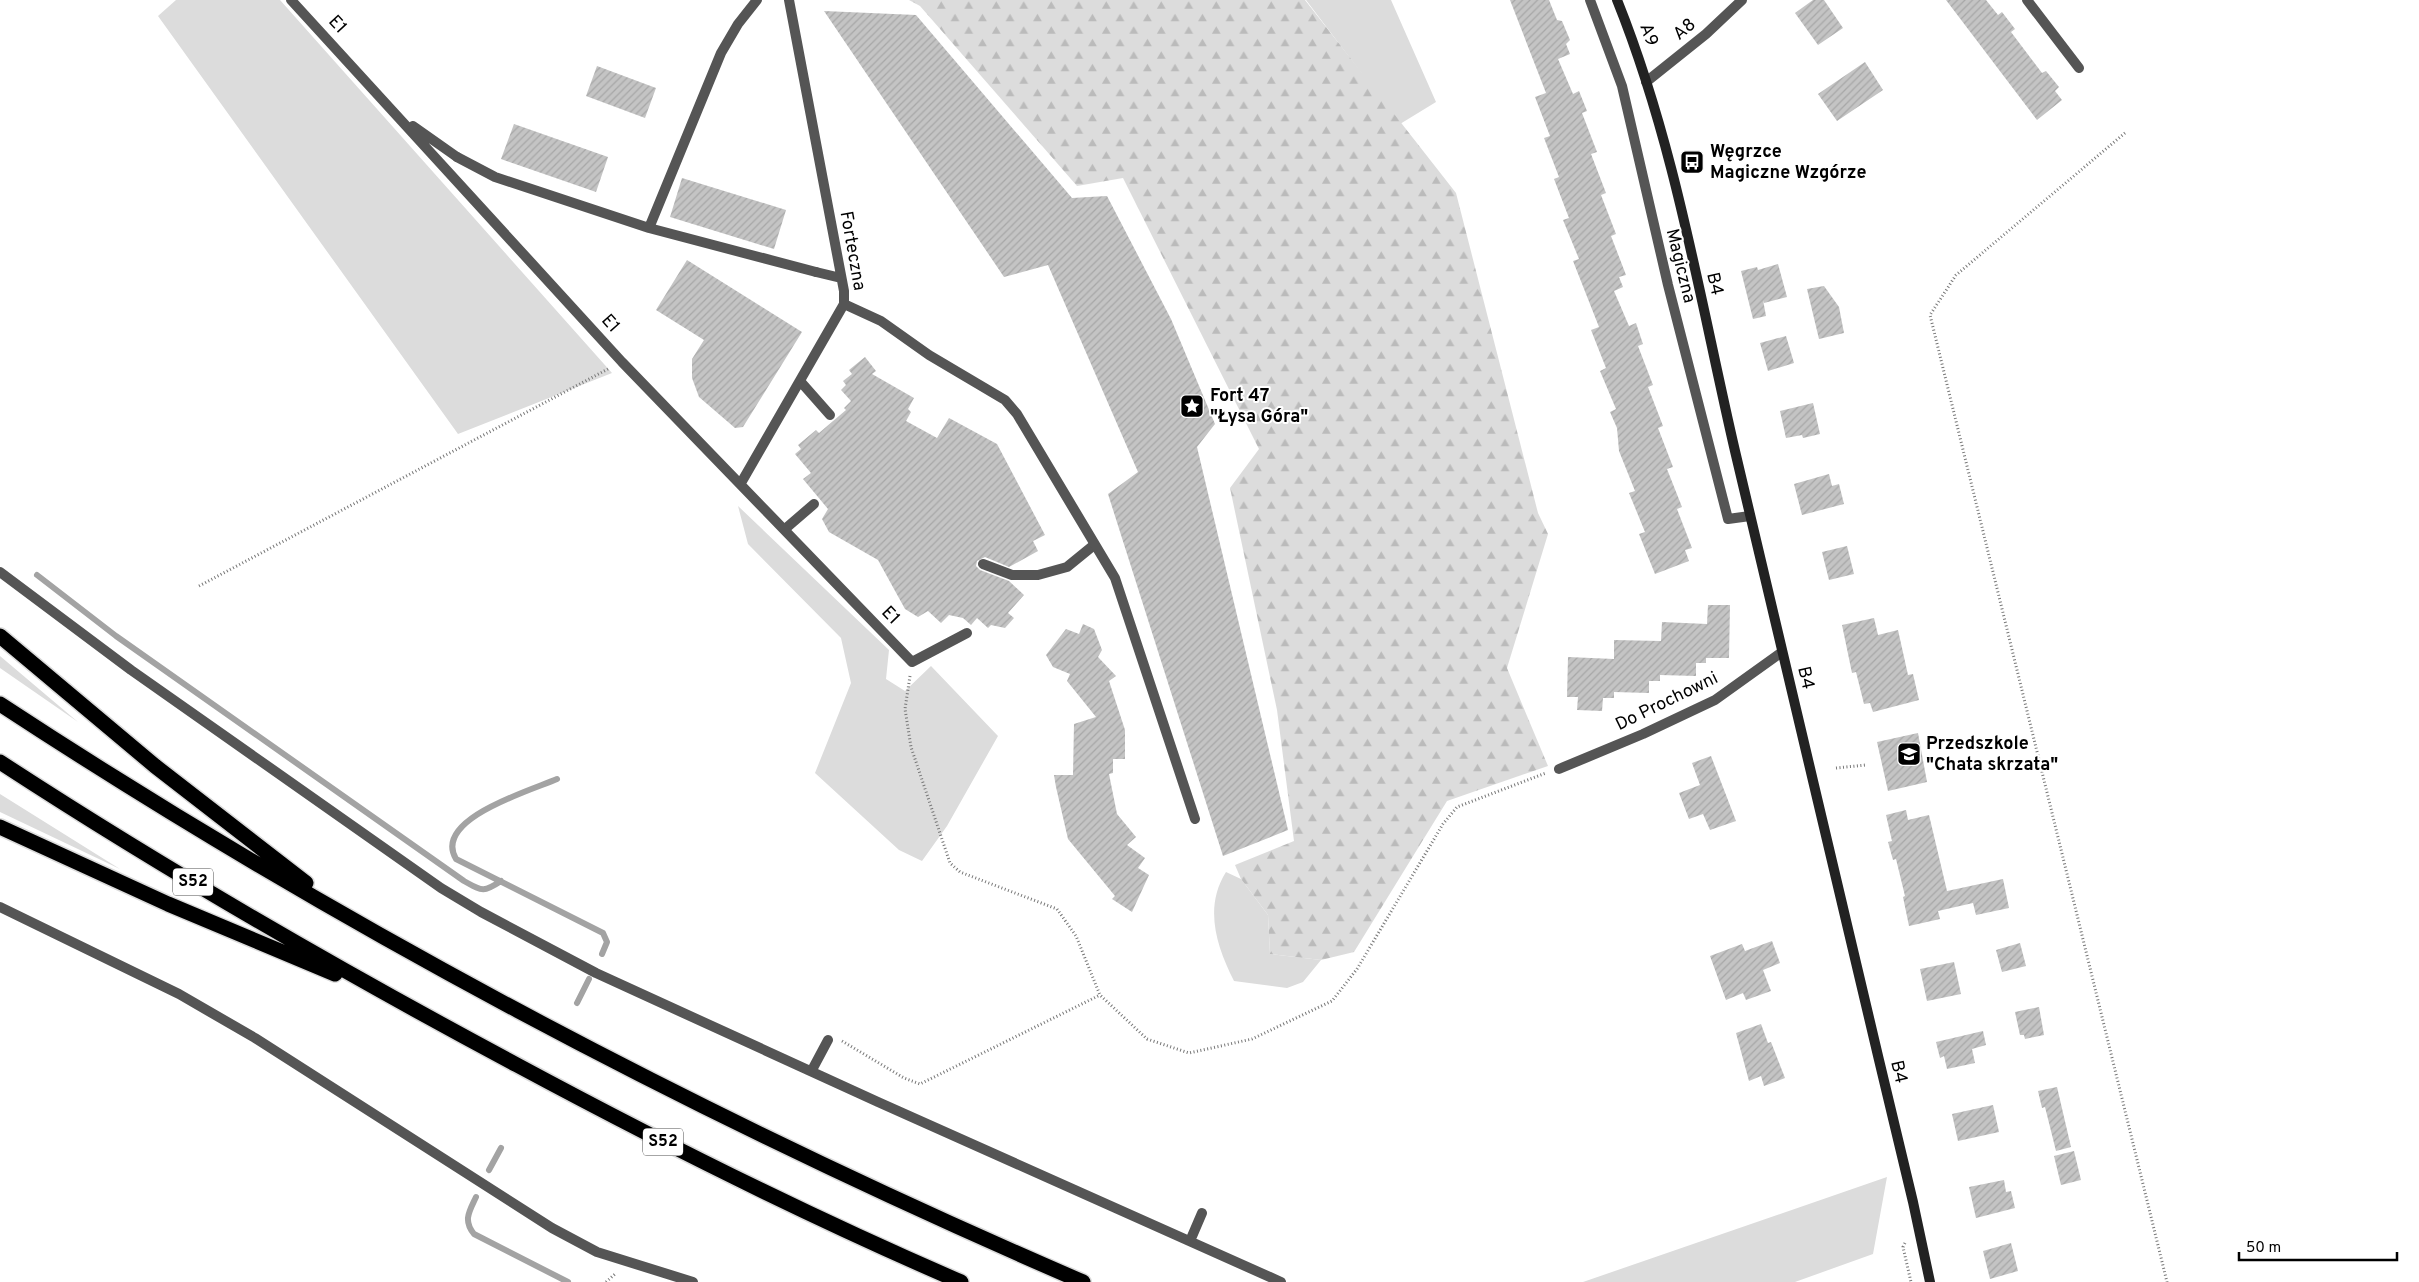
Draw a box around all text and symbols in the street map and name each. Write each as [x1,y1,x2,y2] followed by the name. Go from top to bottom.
[323,11,351,39] street label: E1
[1669,14,1701,46] street label: A8
[1633,21,1663,49] street label: A9
[1710,141,1866,185] place label: Węgrzce Magiczne Wzgórze
[1679,149,1705,175] bus stop icon: Węgrzce Magiczne Wzgórze
[834,210,870,292] street label: Forteczna
[1660,226,1700,306] street label: Magiczna
[1700,270,1728,298] street label: B4
[596,310,624,338] street label: E1
[1210,385,1308,429] place label: Fort 47 "Łysa Góra"
[1179,393,1205,419] place icon: Fort 47 "Łysa Góra"
[876,602,904,630] street label: E1
[1791,664,1819,692] street label: B4
[1612,667,1722,737] street label: Do Prochowni
[1926,733,2058,777] place label: Przedszkole "Chata skrzata"
[1896,741,1922,767] school or university icon: Przedszkole "Chata skrzata"
[173,869,213,896] road number: S52
[1884,1058,1912,1086] street label: B4
[643,1128,683,1156] road number: S52
[2239,1230,2396,1262] scale bar
[2246,1239,2281,1258] text: 50 m

